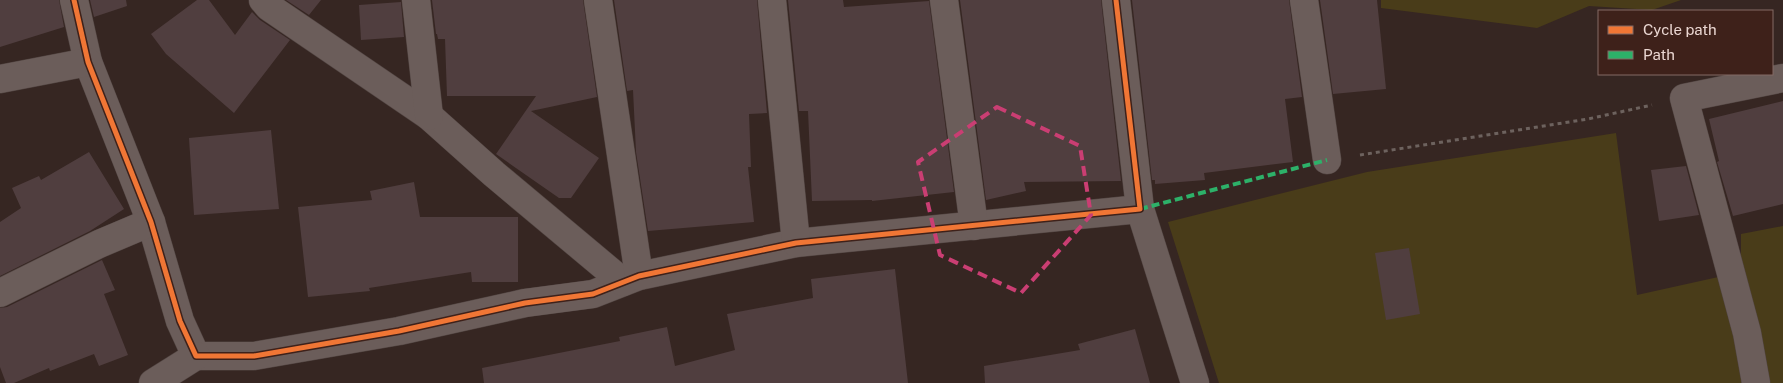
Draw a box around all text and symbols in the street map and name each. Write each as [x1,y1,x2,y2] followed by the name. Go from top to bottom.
[1598,10,1773,75] legend
[1643,21,1717,38] text: Cycle path
[1643,46,1675,63] text: Path

